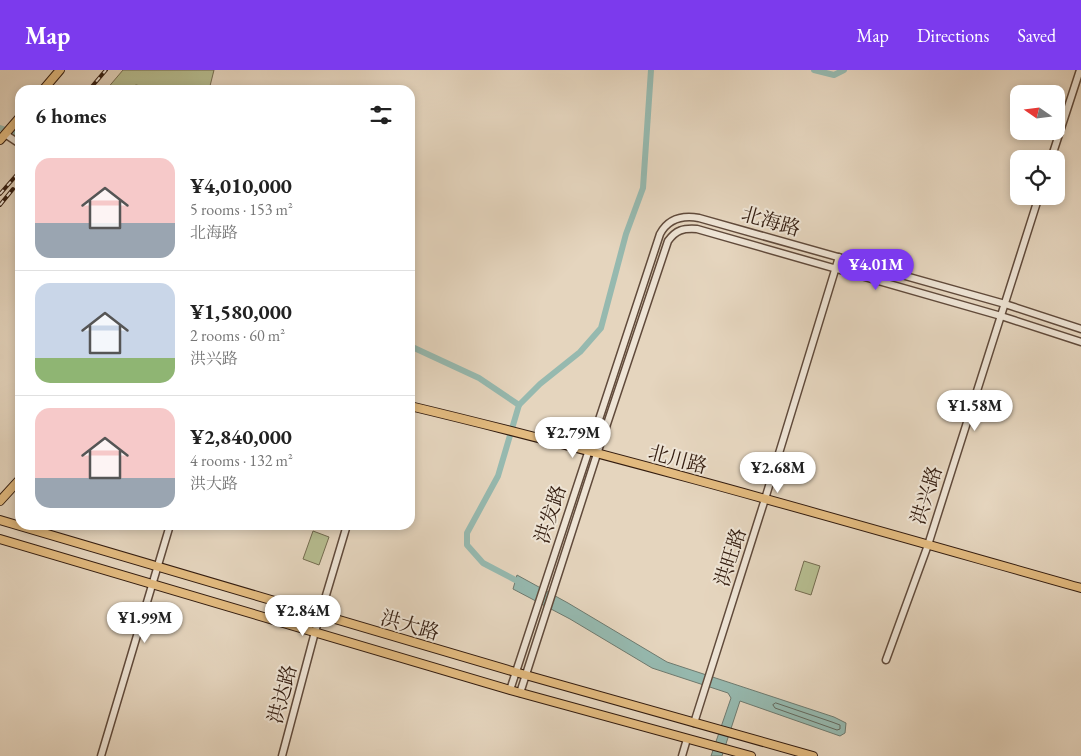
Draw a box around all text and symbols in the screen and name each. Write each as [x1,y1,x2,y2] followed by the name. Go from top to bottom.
[25,20,70,51] text: Map
[857,24,889,47] text: Map
[917,24,989,47] text: Directions
[1017,24,1056,47] text: Saved
[1010,85,1065,140] north arrow
[1010,85,1065,205] map controls
[367,101,395,129] icon: filters
[35,102,107,129] text: 6 homes
[1010,150,1065,205] button: locate
[190,172,292,199] text: ¥4,010,000
[75,178,135,238] icon: home
[190,199,293,220] text: 5 rooms · 153 m²
[739,200,803,242] street label: 北海路
[190,222,238,243] text: 北海路
[835,248,917,291] pin: ¥4.01M
[849,254,903,275] text: ¥4.01M
[190,298,292,325] text: ¥1,580,000
[75,303,135,363] icon: home
[190,325,285,346] text: 2 rooms · 60 m²
[190,348,238,369] text: 洪兴路
[934,390,1016,432] pin: ¥1.58M
[948,395,1002,416] text: ¥1.58M
[532,416,614,459] pin: ¥2.79M
[546,422,600,443] text: ¥2.79M
[190,423,292,450] text: ¥2,840,000
[75,428,135,488] icon: home
[646,439,710,479] street label: 北川路
[190,450,293,471] text: 4 rooms · 132 m²
[737,452,819,494] pin: ¥2.68M
[751,457,805,478] text: ¥2.68M
[904,462,948,528] street label: 洪兴路
[190,473,238,494] text: 洪大路
[528,481,572,547] street label: 洪发路
[708,524,752,590] street label: 洪旺路
[262,594,344,637] pin: ¥2.84M
[276,600,330,621] text: ¥2.84M
[104,602,186,644] pin: ¥1.99M
[378,604,442,646] street label: 洪大路
[118,607,172,628] text: ¥1.99M
[262,662,302,726] street label: 洪达路

